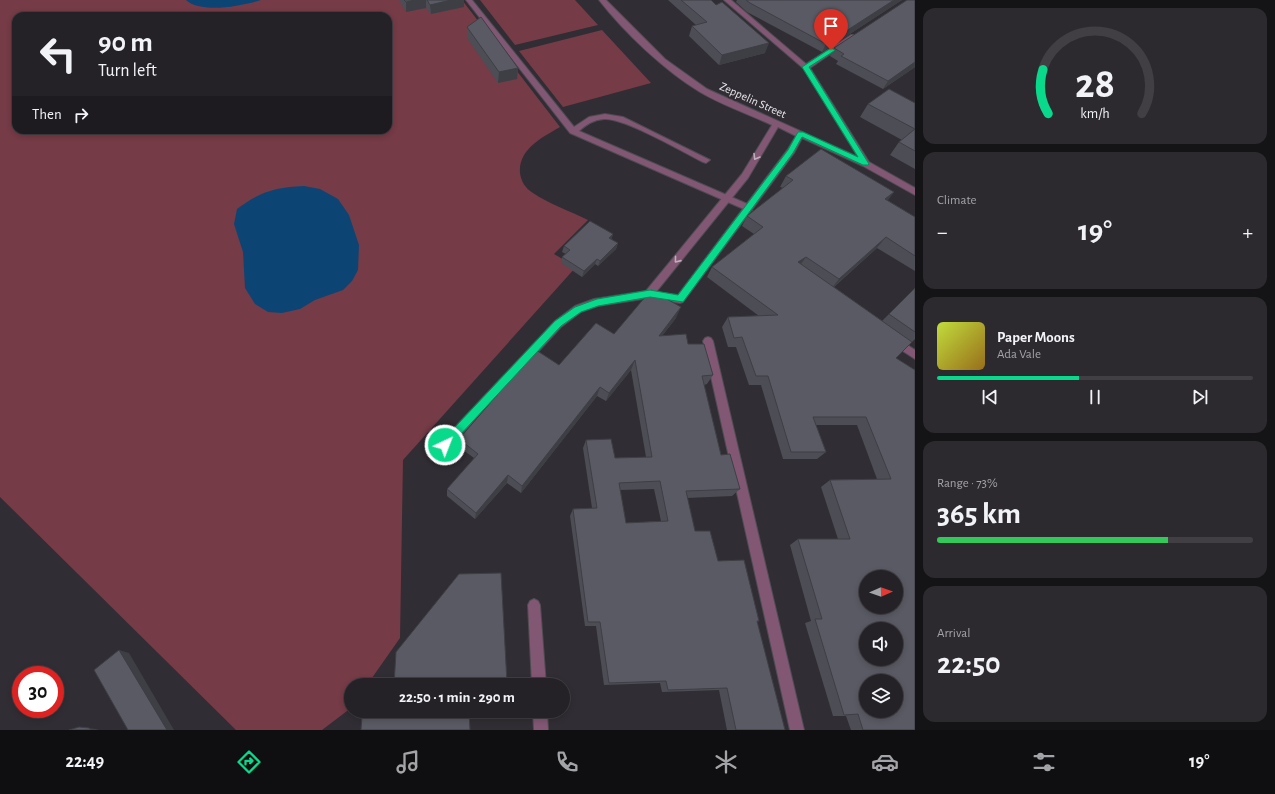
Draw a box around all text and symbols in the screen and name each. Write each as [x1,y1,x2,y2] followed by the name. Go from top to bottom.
[814,9,848,50] pin
[820,15,842,37] icon: arrive
[32,28,84,80] icon: left
[98,29,153,57] text: 90 m
[98,62,157,80] text: Turn left
[1075,64,1115,105] text: 28
[718,80,788,120] street label: Zeppelin Street
[70,104,92,126] icon: right
[32,107,62,122] text: Then
[1080,107,1110,121] text: km/h
[754,153,761,160] one-way arrow
[937,194,976,207] text: Climate
[1078,216,1112,246] text: 19°
[937,221,948,243] text: −
[1242,221,1253,243] text: +
[675,255,682,262] one-way arrow
[997,330,1075,345] text: Paper Moons
[997,348,1041,361] text: Ada Vale
[979,386,1001,408] icon: previous
[1084,386,1106,408] icon: pause
[1189,386,1211,408] icon: next
[424,424,466,466] position arrow
[937,477,998,490] text: Range · 73%
[937,499,1021,529] text: 365 km
[859,570,903,614] north arrow
[859,570,903,718] map controls
[859,622,903,666] button: sound
[937,627,970,640] text: Arrival
[937,649,1001,679] text: 22:50
[12,666,64,718] speed limit sign: 30
[859,674,903,718] button: layers
[399,690,515,705] text: 22:50 · 1 min · 290 m
[235,748,263,776] icon: directions
[394,748,422,776] icon: music
[553,748,581,776] icon: phone
[712,748,740,776] icon: climate
[871,748,899,776] icon: car
[1030,748,1058,776] icon: filters
[65,753,104,771] text: 22:49
[1189,753,1209,771] text: 19°

